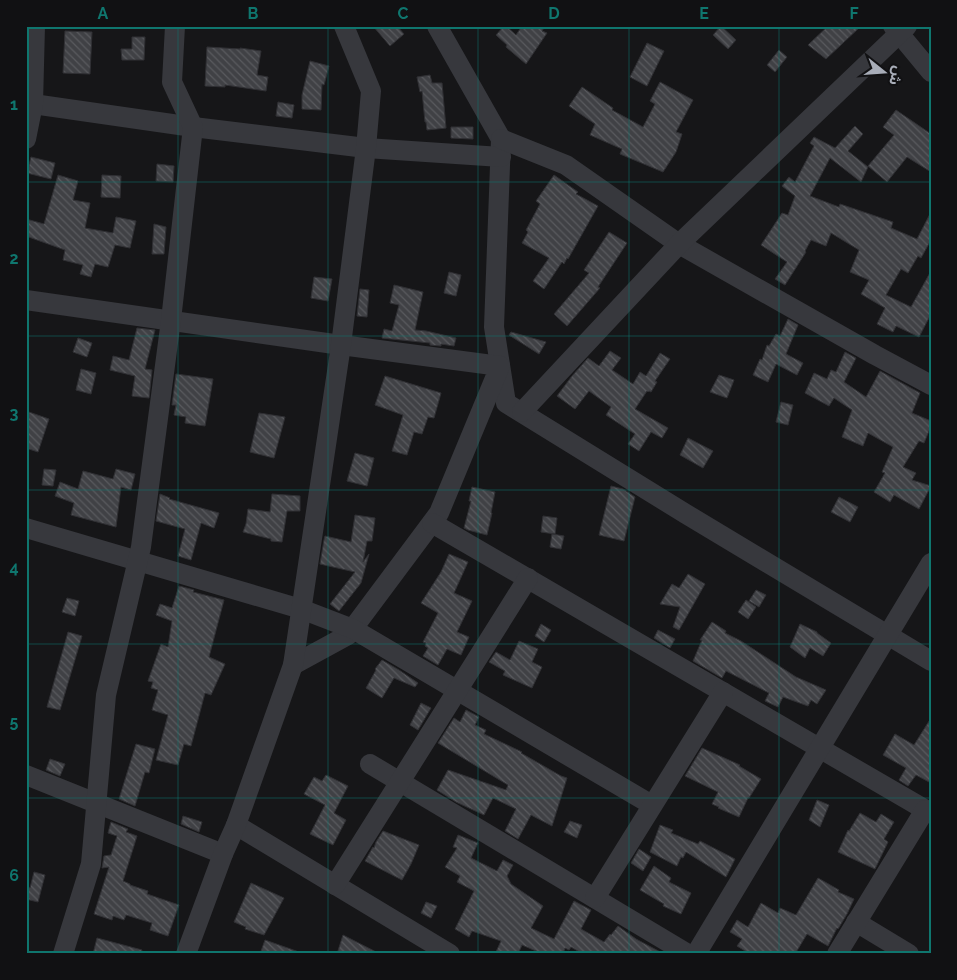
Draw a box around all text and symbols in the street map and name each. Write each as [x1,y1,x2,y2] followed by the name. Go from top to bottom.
[98,4,109,23] text: A
[248,4,259,23] text: B
[398,4,409,23] text: C
[548,4,560,23] text: D
[699,4,709,23] text: E
[849,4,859,23] text: F
[860,48,910,98] north arrow
[886,64,907,87] text: ش
[10,95,18,114] text: 1
[9,249,19,268] text: 2
[10,404,19,423] text: 3
[9,558,19,577] text: 4
[10,712,19,731] text: 5
[9,866,19,885] text: 6

